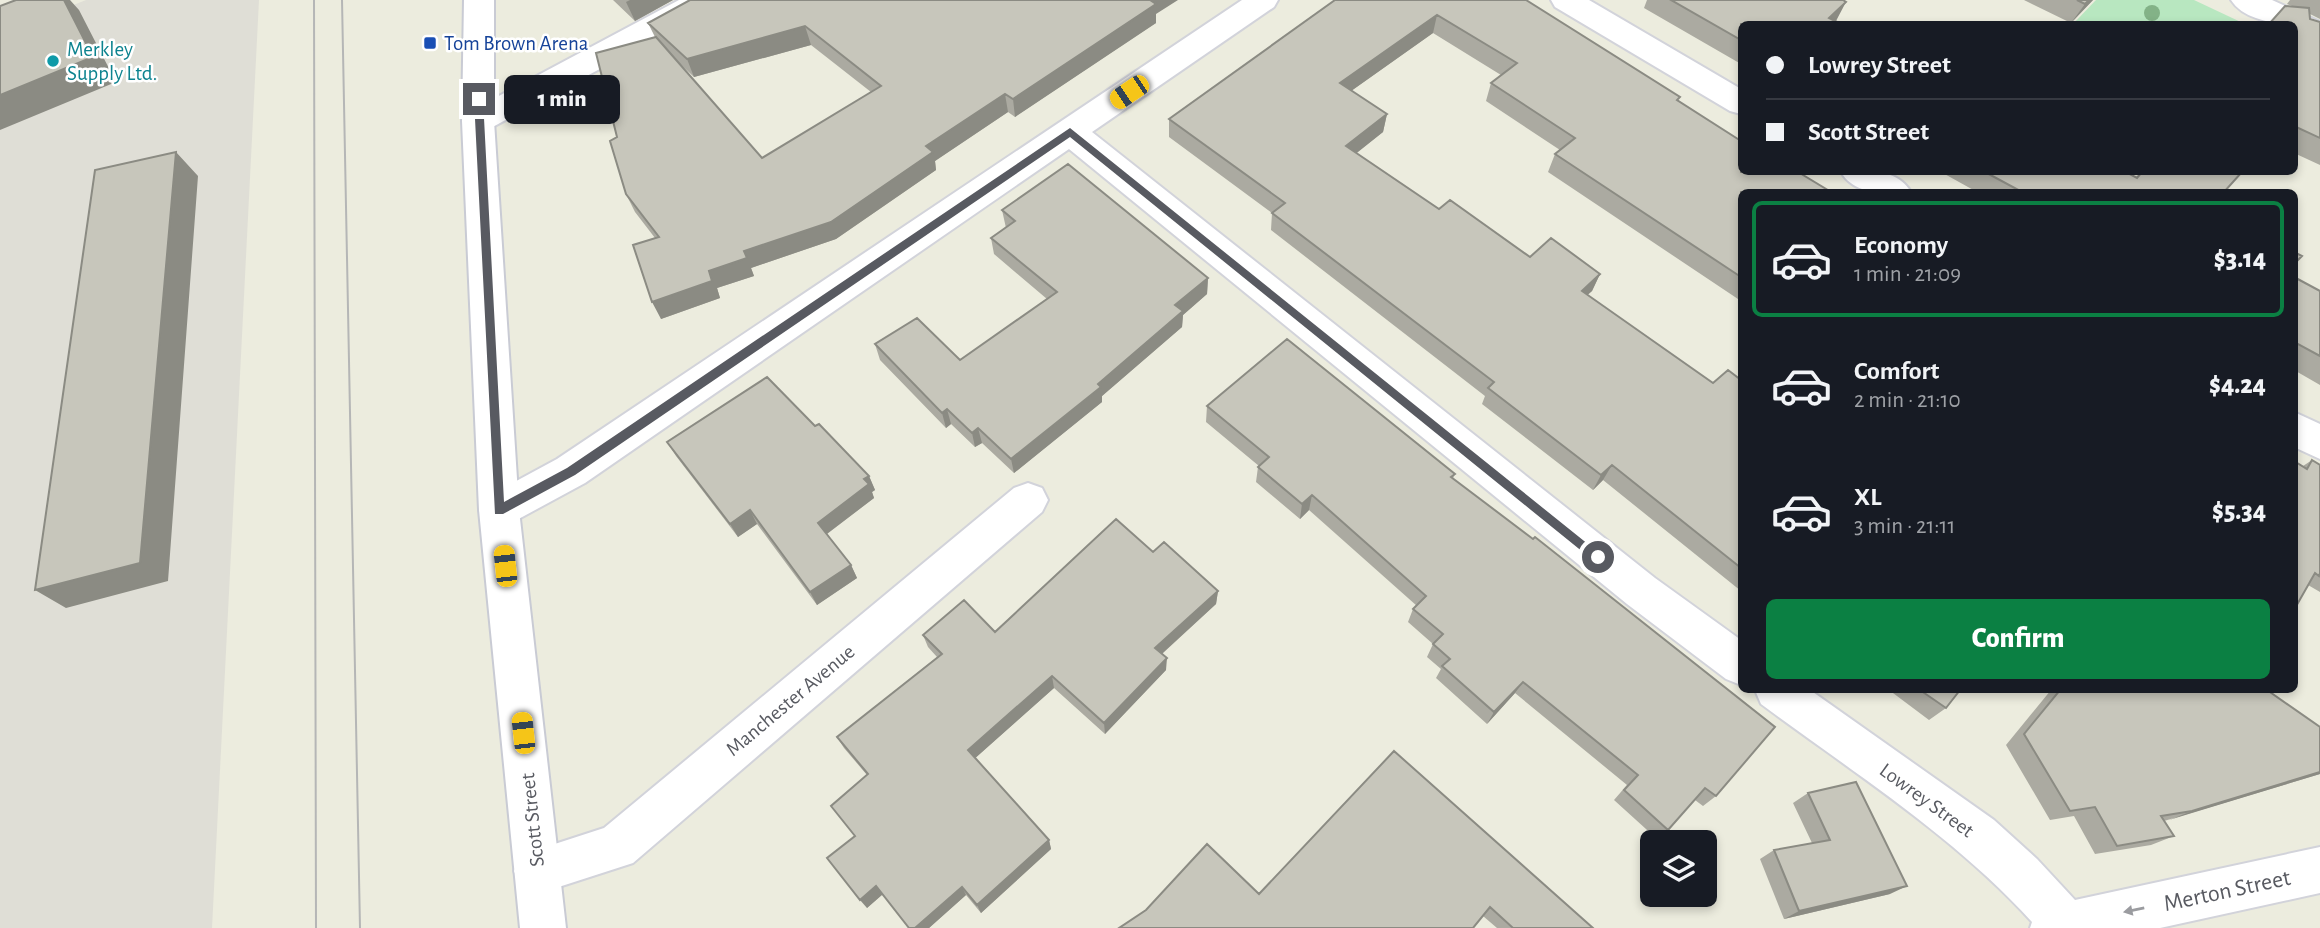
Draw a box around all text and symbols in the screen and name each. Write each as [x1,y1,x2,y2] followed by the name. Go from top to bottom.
[444,33,589,54] place label: Tom Brown Arena
[422,35,438,51] marker: Tom Brown Arena
[67,39,157,84] place label: Merkley Supply Ltd.
[1808,52,1951,78] text: Lowrey Street
[45,53,61,69] marker: Merkley Supply Ltd.
[1106,72,1153,112] car
[504,74,619,124] callout: 1 min
[463,83,495,115] route end
[538,88,586,111] text: 1 min
[1808,119,1929,145] text: Scott Street
[1770,228,1833,291] icon: car
[1854,232,1948,258] text: Economy
[2214,246,2266,272] text: $3.14
[1854,263,1961,286] text: 1 min · 21:09
[1770,354,1833,417] icon: car
[1854,358,1939,384] text: Comfort
[2209,372,2266,398] text: $4.24
[1854,389,1961,412] text: 2 min · 21:10
[1770,480,1833,543] icon: car
[1854,484,1881,510] text: XL
[2212,498,2266,524] text: $5.34
[1854,515,1955,538] text: 3 min · 21:11
[1582,541,1614,573] route start
[493,544,518,588] car
[1766,599,2270,679] button: Confirm
[722,641,859,760] street label: Manchester Avenue
[511,711,536,755] car
[1876,759,1978,842] street label: Lowrey Street
[517,772,548,868] street label: Scott Street
[1640,830,1717,907] map controls
[1640,830,1717,907] button: layers
[2162,866,2293,916] street label: Merton Street
[2123,905,2145,916] one-way arrow

